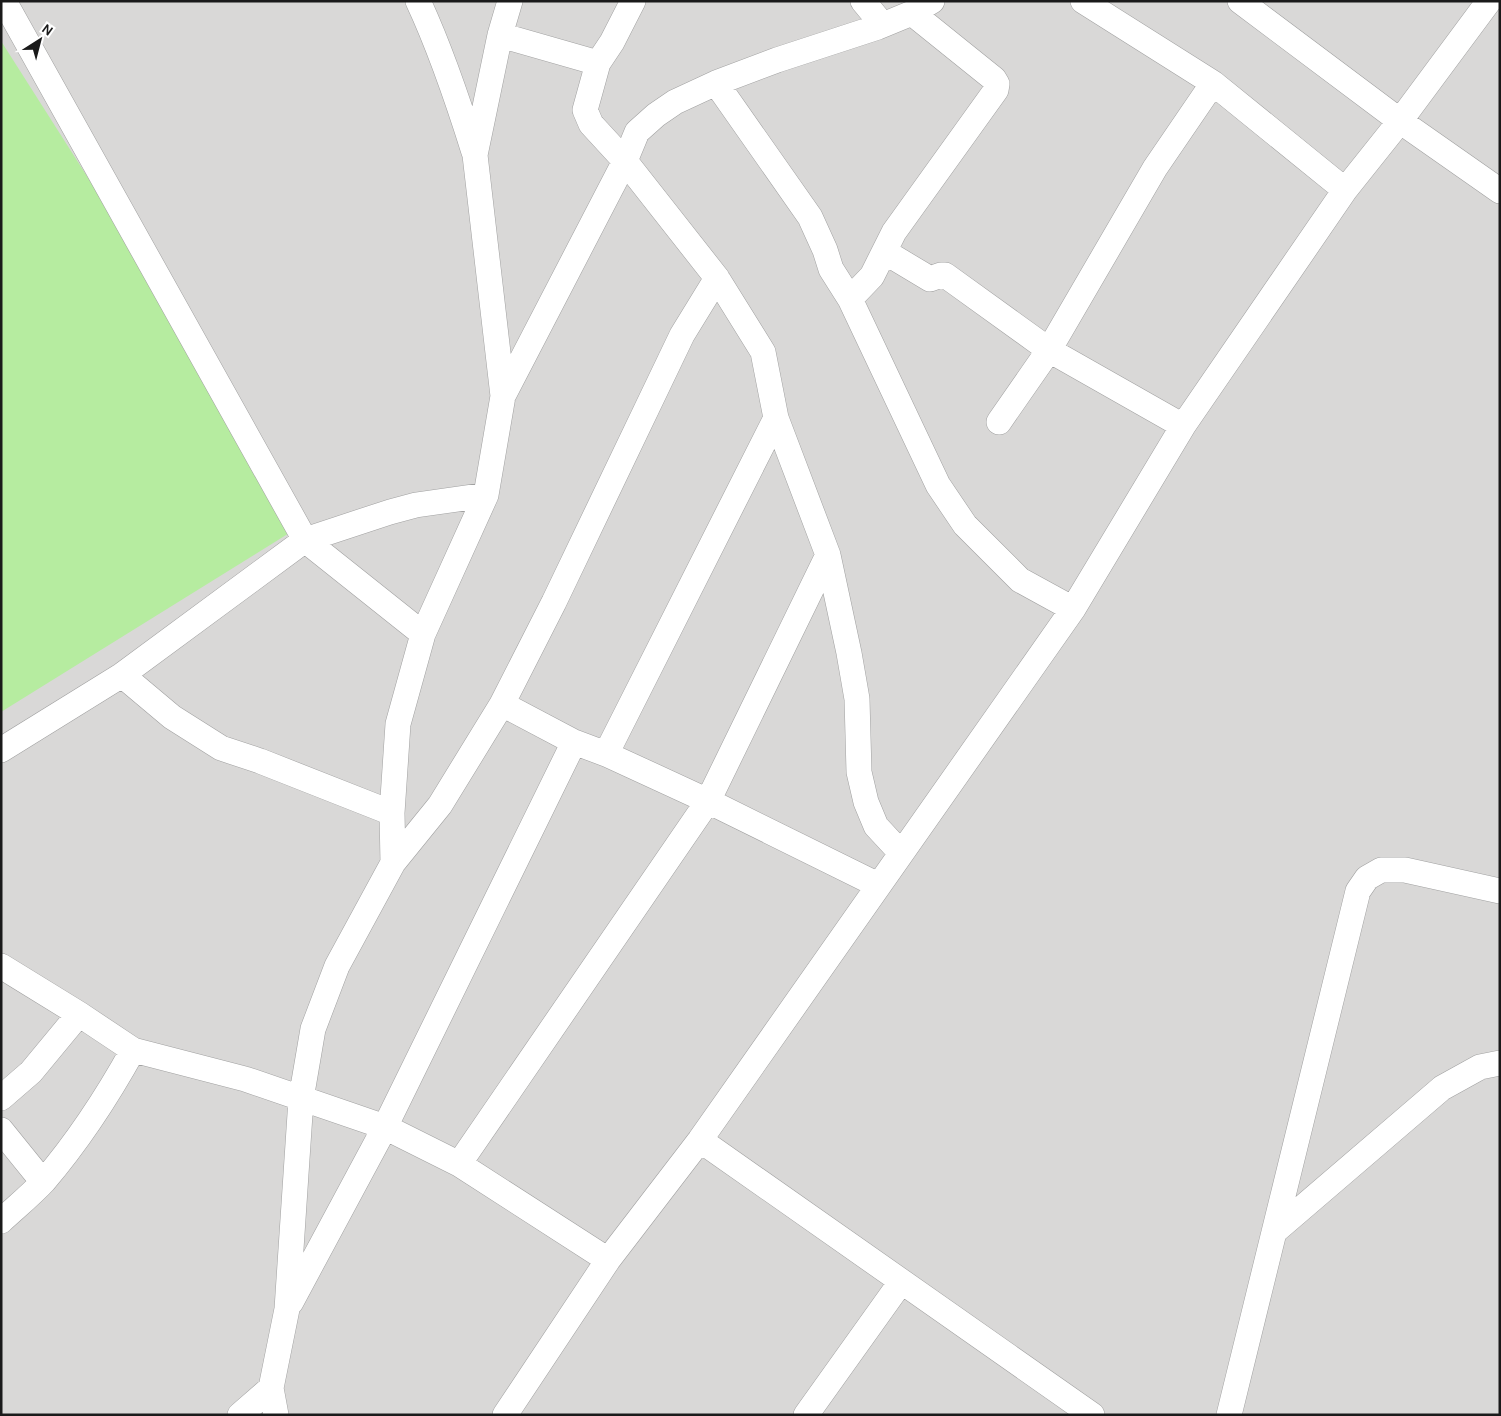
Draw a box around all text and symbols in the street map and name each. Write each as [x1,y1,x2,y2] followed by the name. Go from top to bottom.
[15,15,65,65] north arrow
[38,20,56,40] text: N

